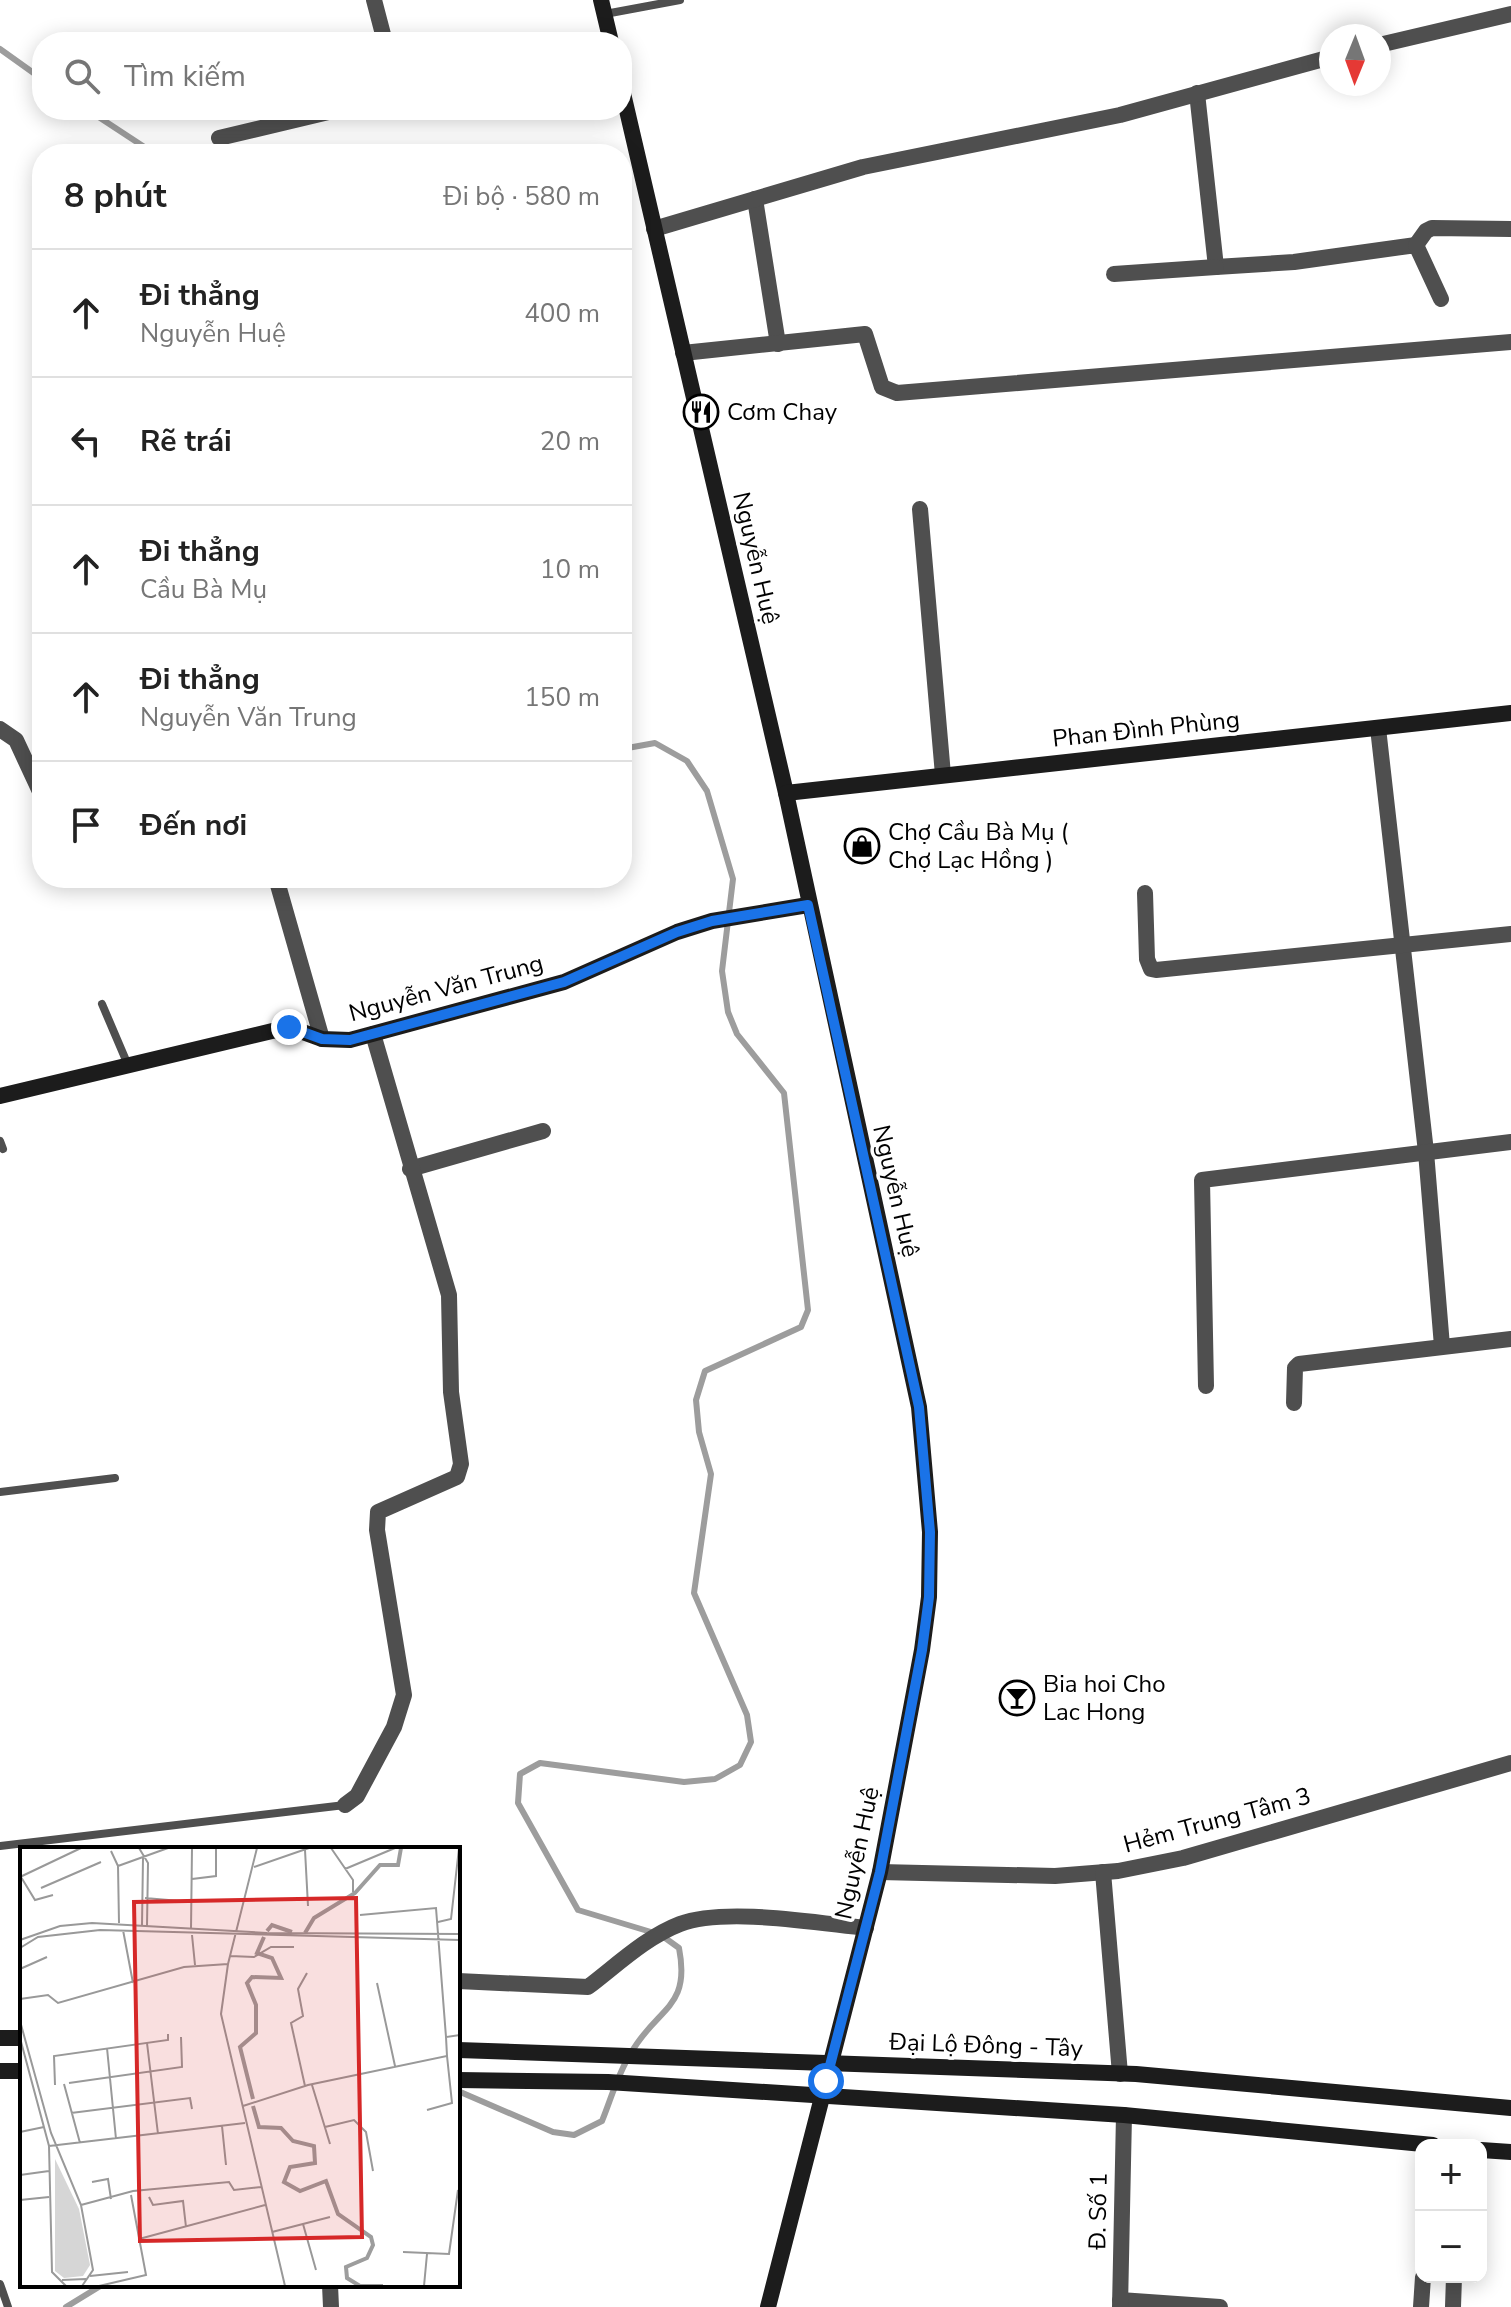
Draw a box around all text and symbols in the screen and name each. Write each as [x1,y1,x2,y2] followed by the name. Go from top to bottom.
[1319,24,1391,96] north arrow
[32,32,632,120] search box
[60,54,104,98] icon: search
[124,56,246,97] text: Tìm kiếm
[64,173,167,219] text: 8 phút
[443,179,600,214] text: Đi bộ · 580 m
[140,275,260,316] text: Đi thẳng
[64,291,108,335] icon: ahead
[524,296,600,331] text: 400 m
[140,316,286,351] text: Nguyễn Huệ
[682,393,720,431] restaurant icon: Cơm Chay
[727,396,838,428] place label: Cơm Chay
[64,419,108,463] icon: left
[140,421,232,462] text: Rẽ trái
[540,424,600,459] text: 20 m
[725,489,787,627] street label: Nguyễn Huệ
[140,531,260,572] text: Đi thẳng
[64,547,108,591] icon: ahead
[540,552,600,587] text: 10 m
[140,572,267,607] text: Cầu Bà Mụ
[140,659,260,700] text: Đi thẳng
[64,675,108,719] icon: ahead
[524,680,600,715] text: 150 m
[140,700,357,735] text: Nguyễn Văn Trung
[1051,703,1241,755] street label: Phan Đình Phùng
[64,803,108,847] icon: arrive
[140,805,247,846] text: Đến nơi
[888,816,1068,876] place label: Chợ Cầu Bà Mụ ( Chợ Lạc Hồng )
[843,827,881,865] shop icon: Chợ Cầu Bà Mụ ( Chợ Lạc Hồng )
[345,947,547,1029] street label: Nguyễn Văn Trung
[271,1009,307,1045] route end
[865,1122,927,1260] street label: Nguyễn Huệ
[1043,1668,1166,1728] place label: Bia hoi Cho Lac Hong
[998,1679,1036,1717] bar icon: Bia hoi Cho Lac Hong
[1120,1780,1314,1860] street label: Hẻm Trung Tâm 3
[827,1784,887,1922] street label: Nguyễn Huệ
[20,1847,460,2287] inset map
[888,2026,1084,2064] street label: Đại Lộ Đông - Tây
[808,2063,844,2099] route start
[1415,2139,1487,2283] map controls
[1415,2139,1487,2211] button: +
[1081,2172,1115,2251] street label: Đ. Số 1
[1415,2211,1487,2283] button: −

